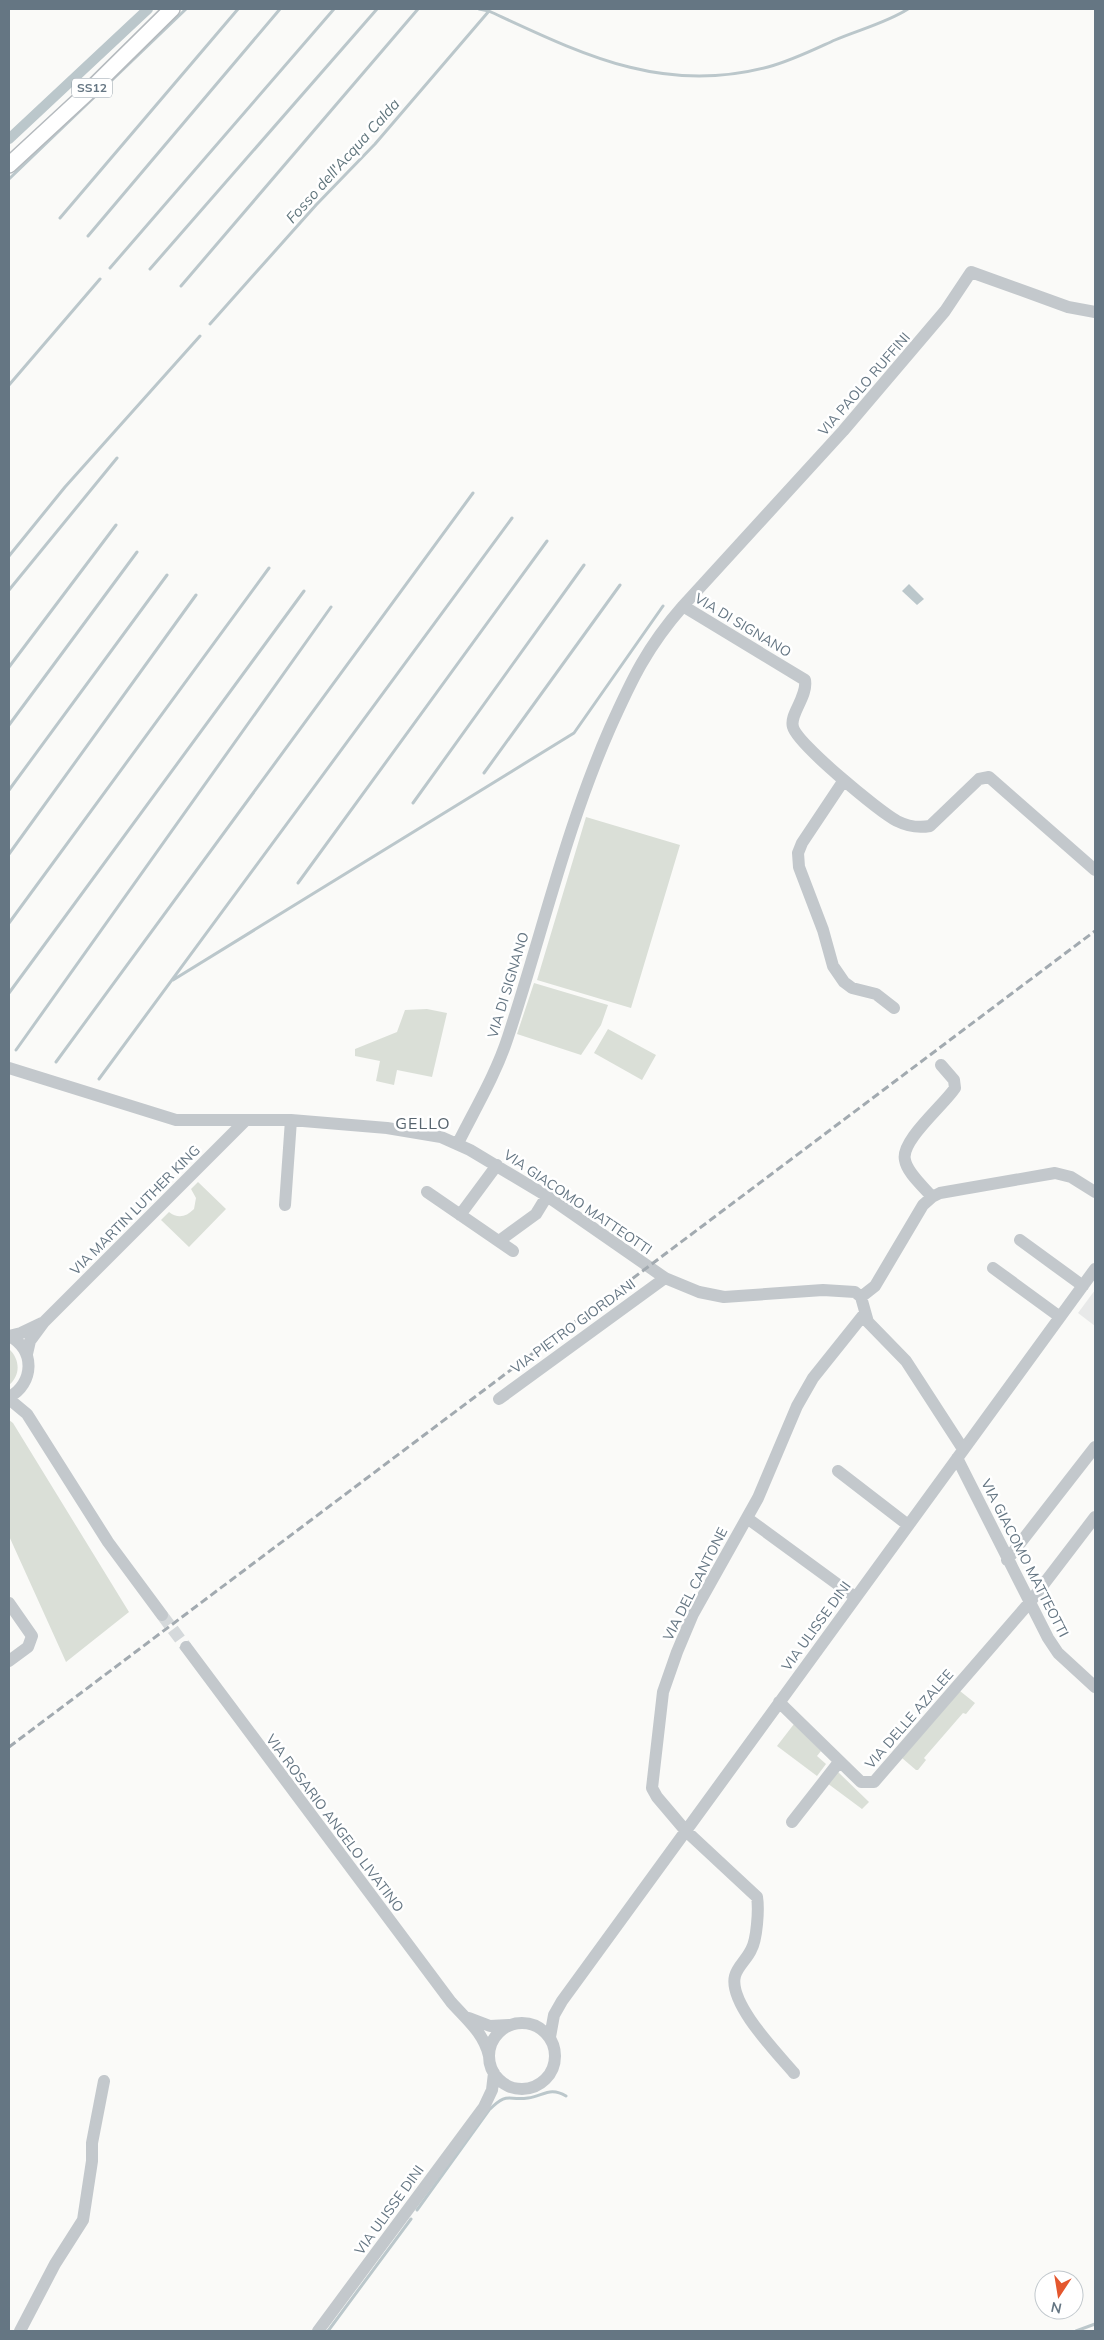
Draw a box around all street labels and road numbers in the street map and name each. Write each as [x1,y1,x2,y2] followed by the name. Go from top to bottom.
[72,78,112,98] road number: SS12
[814,329,914,439] street label: VIA PAOLO RUFFINI
[691,589,795,661] street label: VIA DI SIGNANO
[483,930,533,1040] street label: VIA DI SIGNANO
[66,1141,204,1279] street label: VIA MARTIN LUTHER KING
[500,1146,656,1258] street label: VIA GIACOMO MATTEOTTI
[507,1275,639,1377] street label: VIA PIETRO GIORDANI
[977,1476,1073,1640] street label: VIA GIACOMO MATTEOTTI
[659,1524,731,1644] street label: VIA DEL CANTONE
[777,1578,855,1674] street label: VIA ULISSE DINI
[861,1666,957,1772] street label: VIA DELLE AZALEE
[262,1730,408,1916] street label: VIA ROSARIO ANGELO LIVATINO
[350,2162,428,2258] street label: VIA ULISSE DINI

